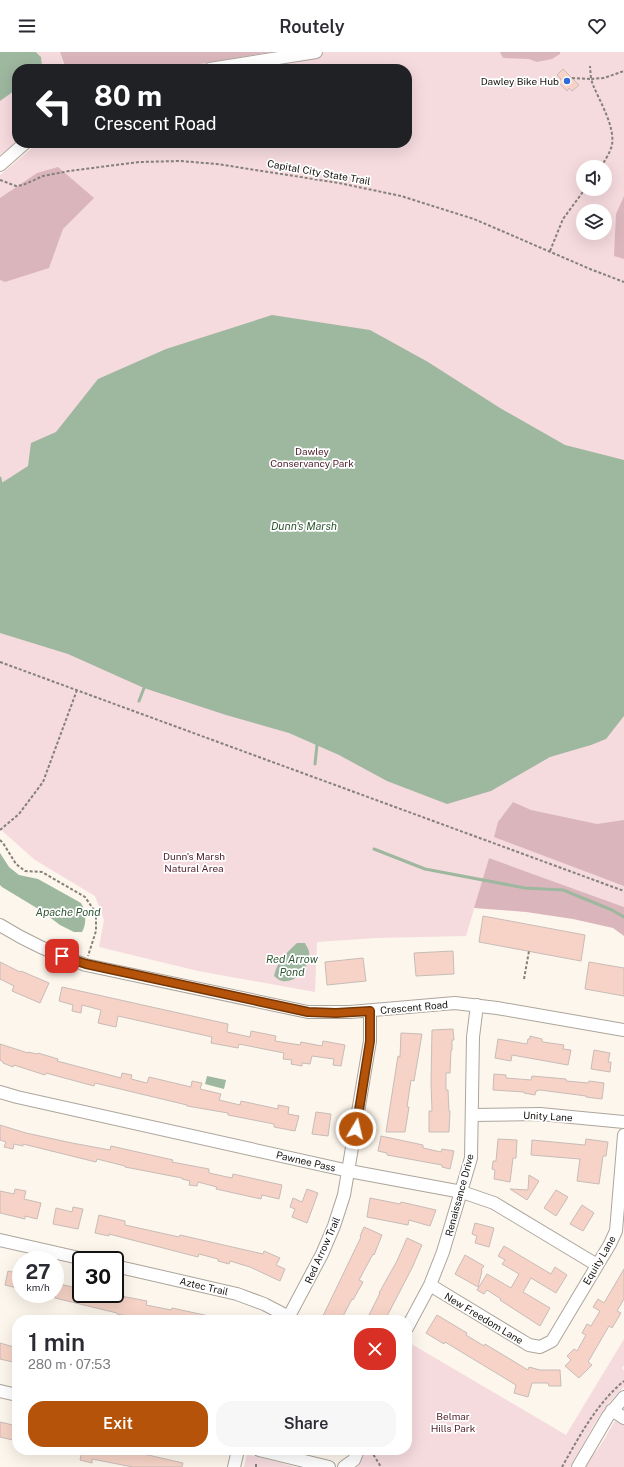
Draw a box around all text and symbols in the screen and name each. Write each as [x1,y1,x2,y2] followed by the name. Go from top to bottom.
[16,15,38,37] icon: menu
[586,15,608,37] icon: heart
[279,16,345,37] text: Routely
[481,75,559,87] place label: Dawley Bike Hub
[562,76,572,86] marker: Dawley Bike Hub
[94,79,162,112] text: 80 m
[28,80,80,132] icon: left
[94,113,216,134] text: Crescent Road
[266,157,372,187] street label: Capital City State Trail
[576,160,612,240] map controls
[576,160,612,196] button: sound
[576,204,612,240] button: layers
[270,445,354,469] park label: Dawley Conservancy Park
[271,520,337,532] water label: Dunn's Marsh
[163,850,225,874] park label: Dunn's Marsh Natural Area
[35,906,101,918] water label: Apache Pond
[45,939,79,973] pin
[51,945,73,967] icon: arrive
[266,953,319,978] water label: Red Arrow Pond
[380,998,448,1016] street label: Crescent Road
[335,1108,377,1150] position arrow
[523,1109,573,1123] street label: Unity Lane
[275,1148,337,1174] street label: Pawnee Pass
[442,1152,476,1238] street label: Renaissance Drive
[302,1215,342,1285] street label: Red Arrow Trail
[580,1233,618,1287] street label: Equity Lane
[72,1251,124,1303] speed limit sign: 30
[25,1260,51,1284] text: 27
[178,1275,230,1297] street label: Aztec Trail
[26,1281,50,1293] text: km/h
[442,1290,526,1346] street label: New Freedom Lane
[28,1328,85,1356] text: 1 min
[354,1328,396,1370] button: close
[28,1357,111,1372] text: 280 m · 07:53
[28,1401,208,1447] button: Exit
[216,1401,396,1447] button: Share
[431,1410,476,1434] park label: Belmar Hills Park

